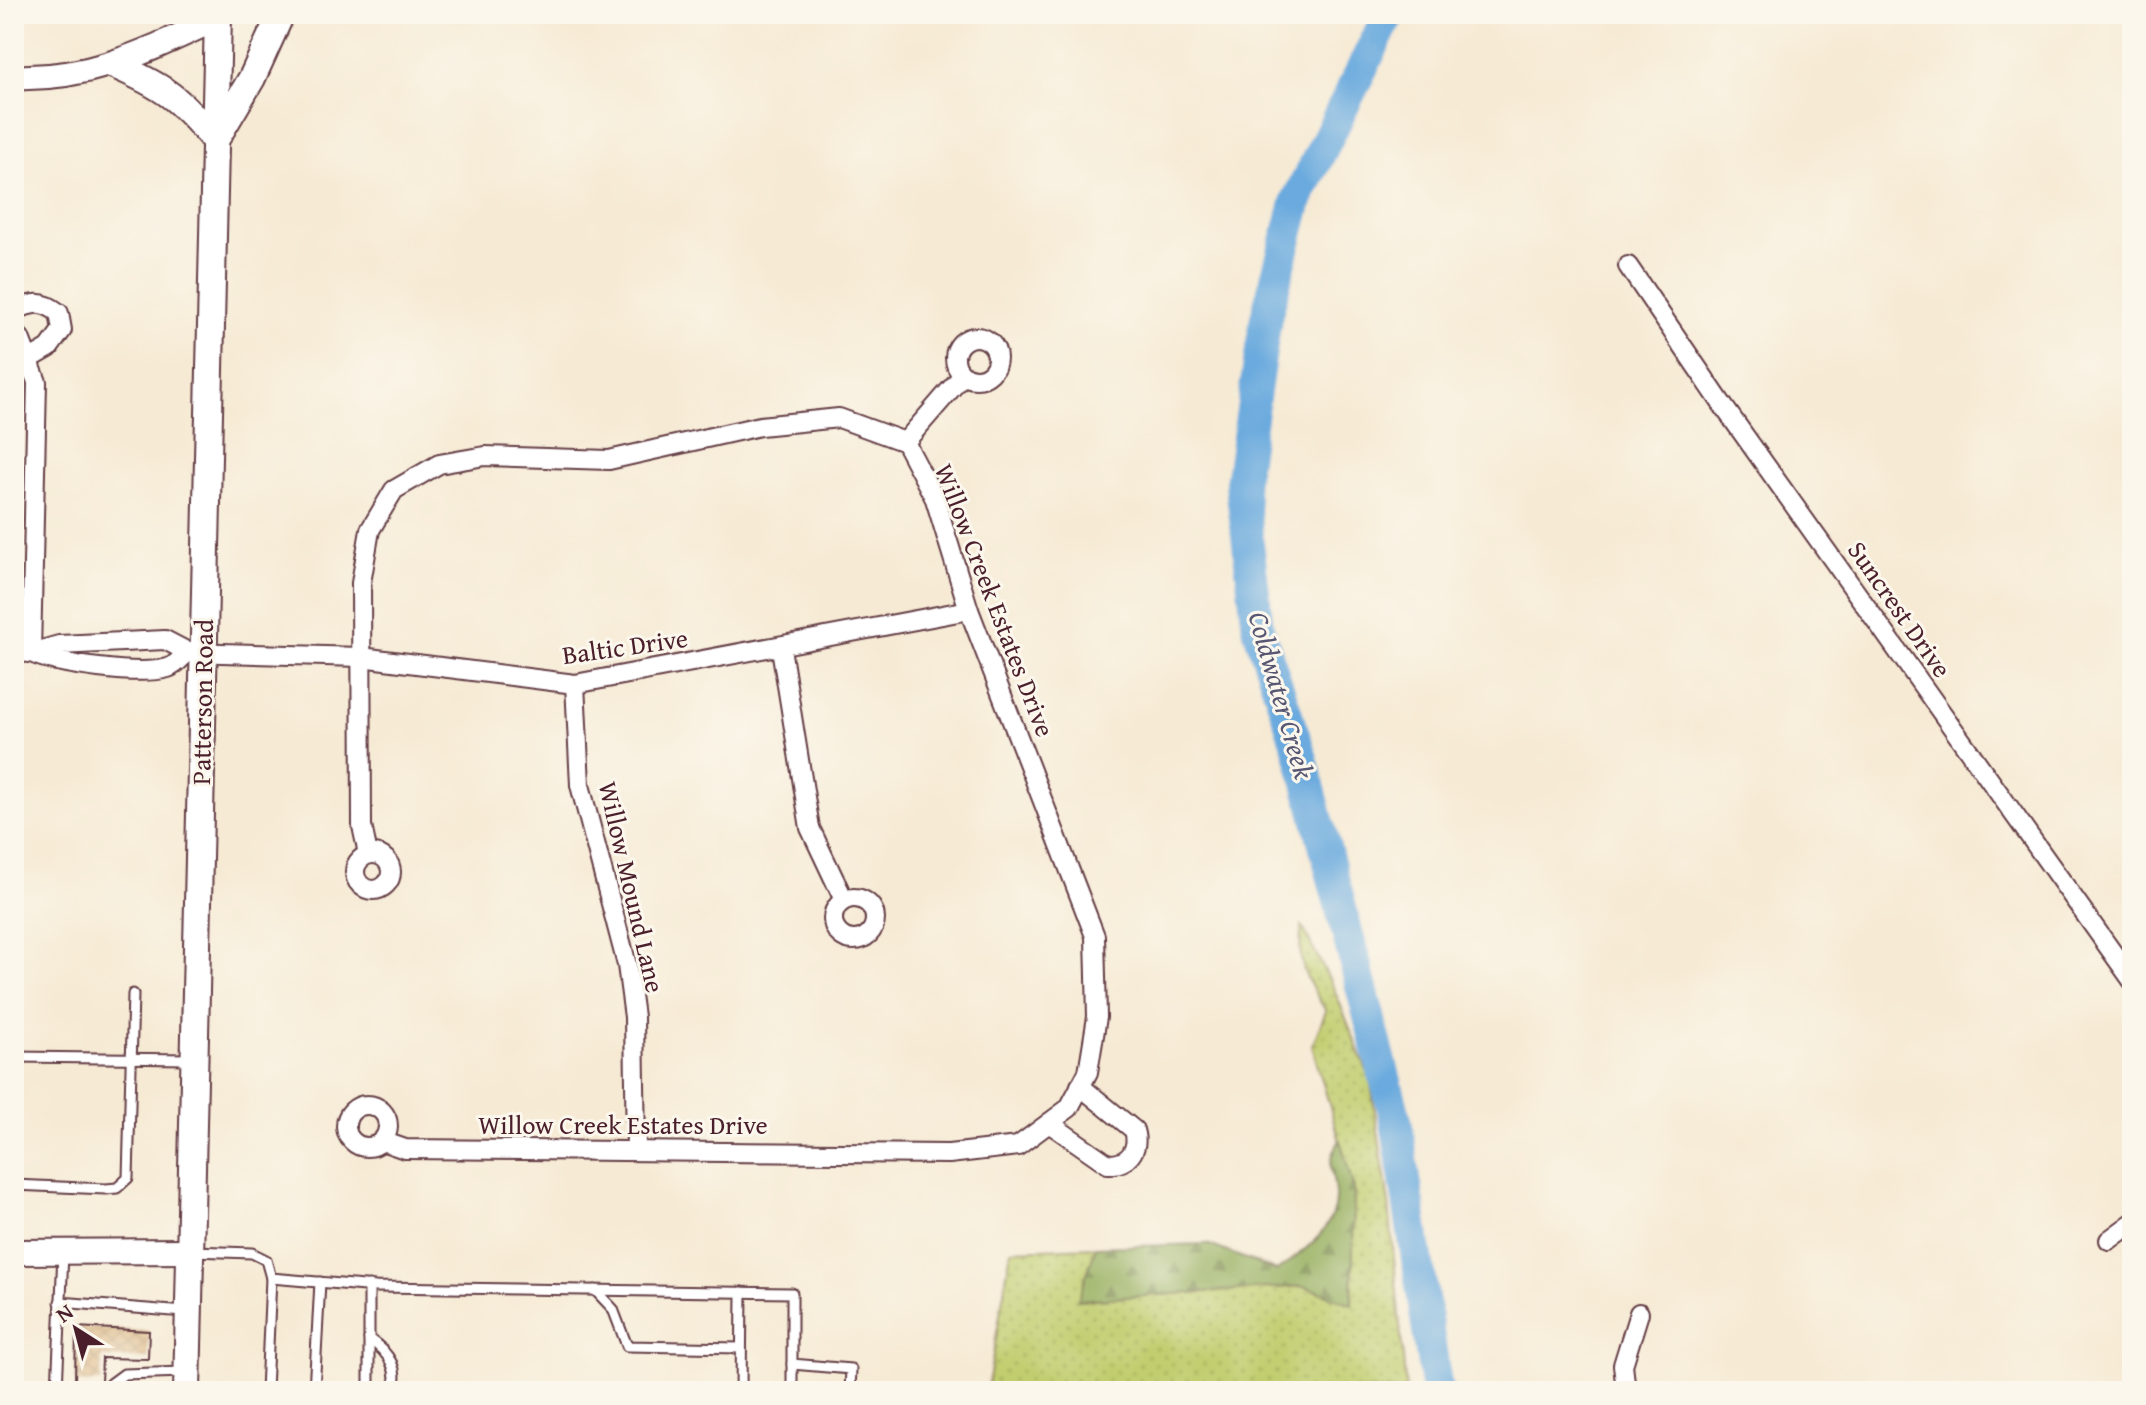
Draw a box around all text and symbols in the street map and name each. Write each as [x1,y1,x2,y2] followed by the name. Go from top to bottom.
[925,458,1065,742] street label: Willow Creek Estates Drive
[1838,533,1962,685] street label: Suncrest Drive
[1239,607,1326,784] water label: Coldwater Creek
[560,618,690,674] street label: Baltic Drive
[181,619,223,785] street label: Patterson Road
[589,778,675,996] street label: Willow Mound Lane
[478,1105,768,1144] street label: Willow Creek Estates Drive
[36,1289,116,1369] north arrow
[49,1295,80,1330] text: N

